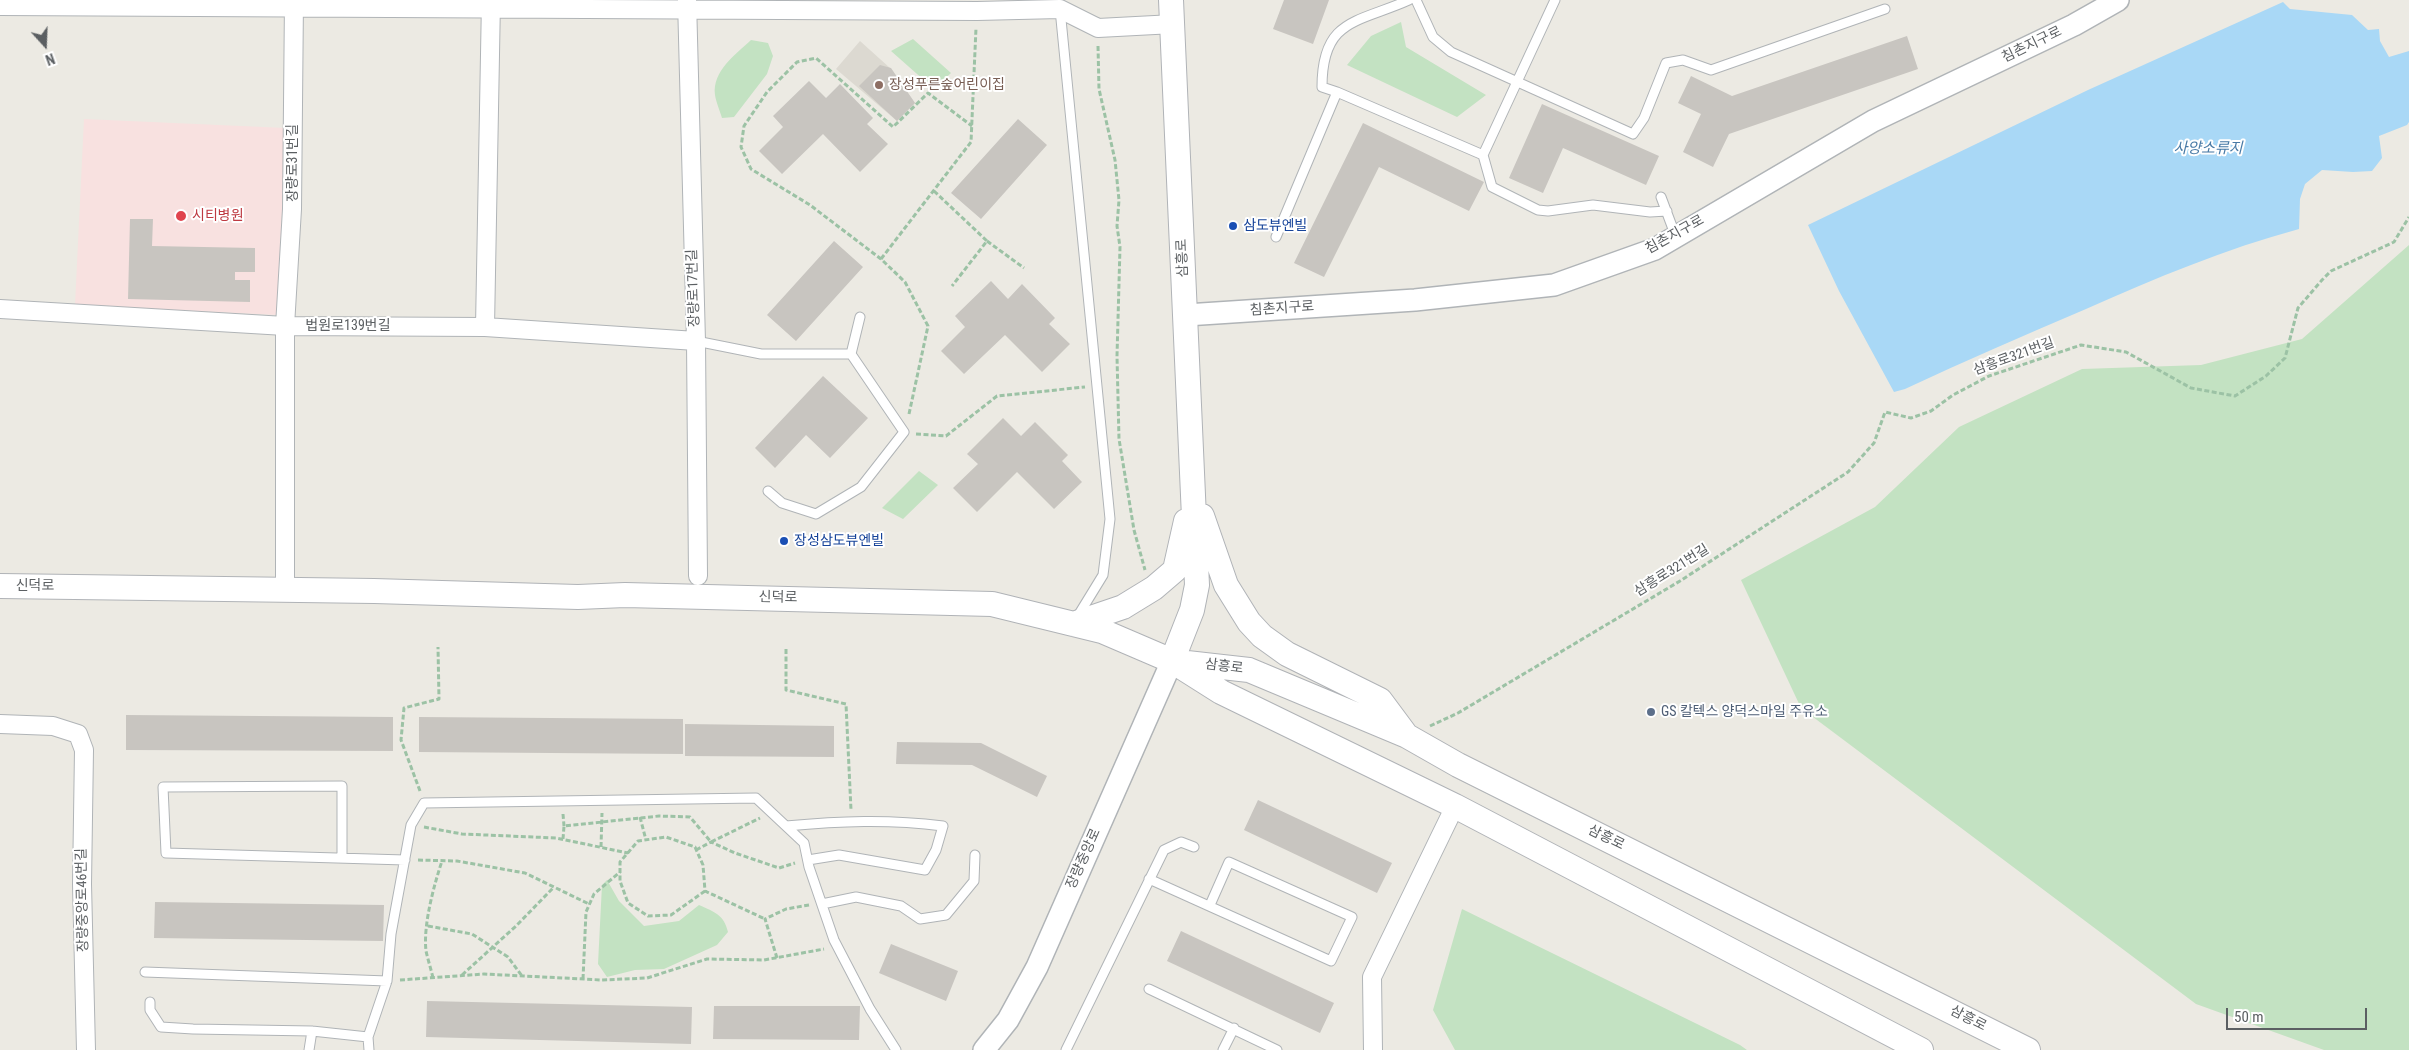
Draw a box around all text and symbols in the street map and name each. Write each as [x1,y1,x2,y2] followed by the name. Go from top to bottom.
[20,20,70,70] north arrow
[1999,23,2065,67] street label: 침촌지구로
[43,50,57,68] text: N
[889,77,1005,93] place label: 장성푸른숲어린이집
[873,79,885,91] marker: 장성푸른숲어린이집
[285,124,301,202] street label: 장량로31번길
[2174,140,2242,158] water label: 사양소류지
[192,208,244,224] place label: 시티병원
[174,209,188,223] marker: 시티병원
[1643,212,1707,258] street label: 침촌지구로
[1243,218,1307,234] place label: 삼도뷰엔빌
[1227,220,1239,232] marker: 삼도뷰엔빌
[1174,238,1192,278] street label: 삼흥로
[684,249,704,327] street label: 장량로17번길
[1249,298,1315,320] street label: 침촌지구로
[305,318,391,334] street label: 법원로139번길
[1971,335,2057,379] street label: 삼흥로321번길
[794,533,884,549] place label: 장성삼도뷰엔빌
[778,535,790,547] marker: 장성삼도뷰엔빌
[1631,541,1713,601] street label: 삼흥로321번길
[16,578,54,594] street label: 신덕로
[759,589,797,607] street label: 신덕로
[1204,656,1244,678] street label: 삼흥로
[1661,704,1828,720] place label: GS 칼텍스 양덕스마일 주유소
[1645,706,1657,718] marker: GS 칼텍스 양덕스마일 주유소
[1585,822,1627,854] street label: 삼흥로
[1063,826,1105,892] street label: 장량중앙로
[74,848,92,952] street label: 장량중앙로46번길
[2229,998,2370,1030] scale bar
[1947,1003,1989,1035] street label: 삼흥로
[2234,1008,2264,1026] text: 50 m

